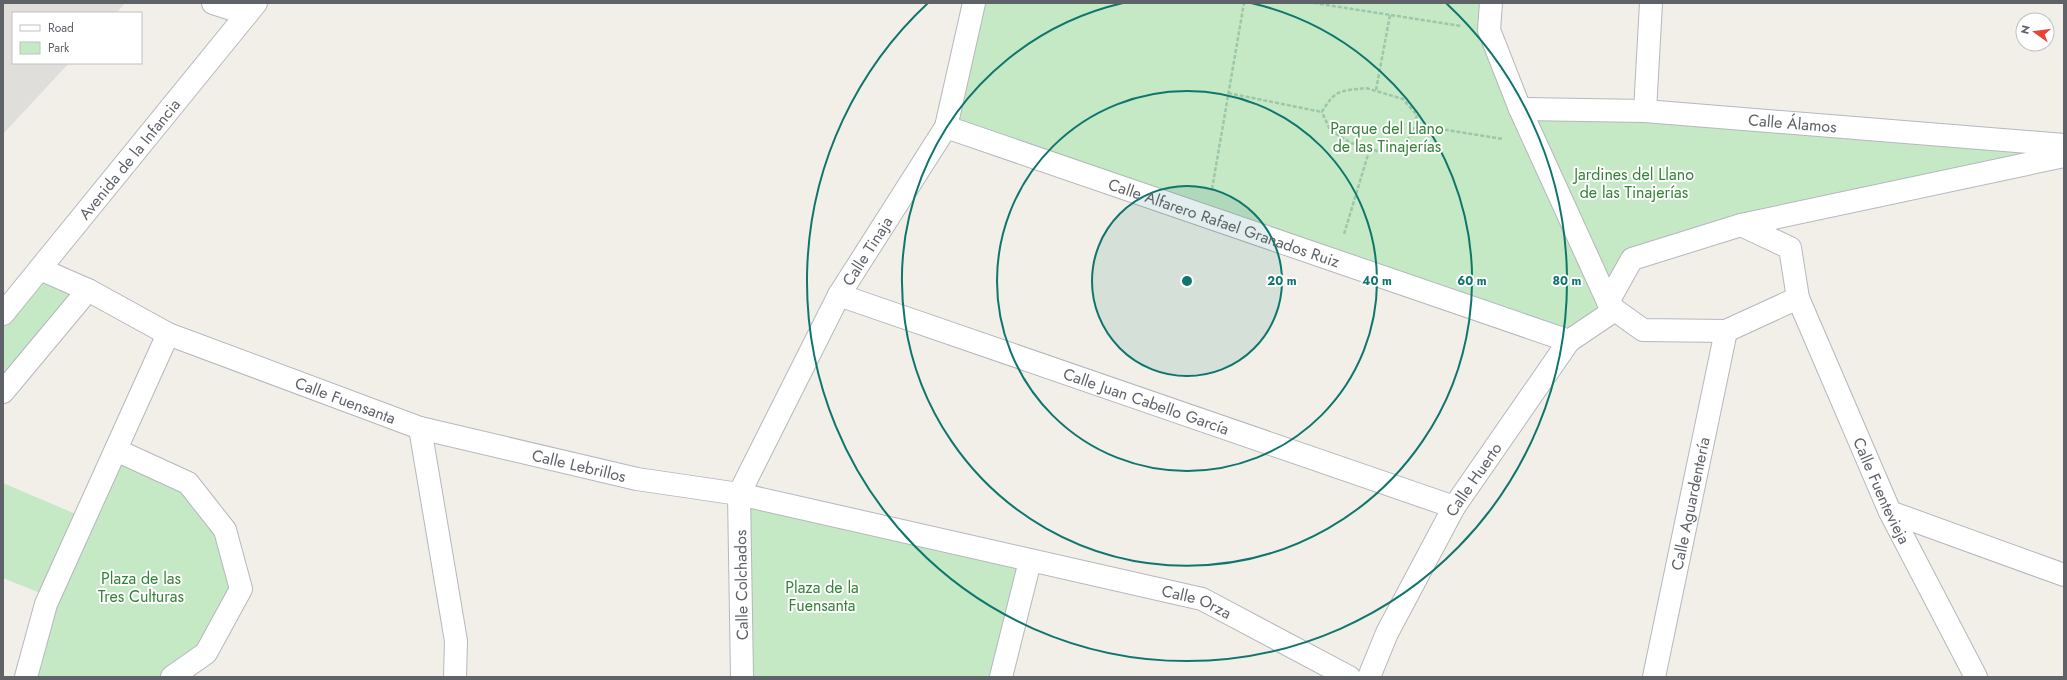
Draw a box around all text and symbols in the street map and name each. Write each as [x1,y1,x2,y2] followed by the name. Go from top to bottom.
[12,12,142,64] legend
[2015,12,2055,52] north arrow
[48,19,74,37] text: Road
[2016,23,2034,36] text: N
[48,39,70,57] text: Park
[73,94,186,225] street label: Avenida de la Infancia
[1747,108,1838,139] street label: Calle Álamos
[1330,117,1444,158] park label: Parque del Llano de las Tinajerías
[1572,163,1694,204] park label: Jardines del Llano de las Tinajerías
[1105,173,1343,274] street label: Calle Alfarero Rafael Granados Ruiz
[837,212,898,290] street label: Calle Tinaja
[1267,272,1297,290] text: 20 m
[1362,272,1392,290] text: 40 m
[1457,272,1487,290] text: 60 m
[1553,272,1582,290] text: 80 m
[1180,274,1194,288] centre of rings
[1060,362,1232,441] street label: Calle Juan Cabello García
[292,371,399,430] street label: Calle Fuensanta
[1847,434,1916,548] street label: Calle Fuentevieja
[1665,435,1716,573] street label: Calle Aguardentería
[1440,438,1508,520] street label: Calle Huerto
[530,444,628,488] street label: Calle Lebrillos
[729,530,754,640] street label: Calle Colchados
[98,567,184,608] park label: Plaza de las Tres Culturas
[785,576,859,617] park label: Plaza de la Fuensanta
[1160,579,1235,625] street label: Calle Orza

